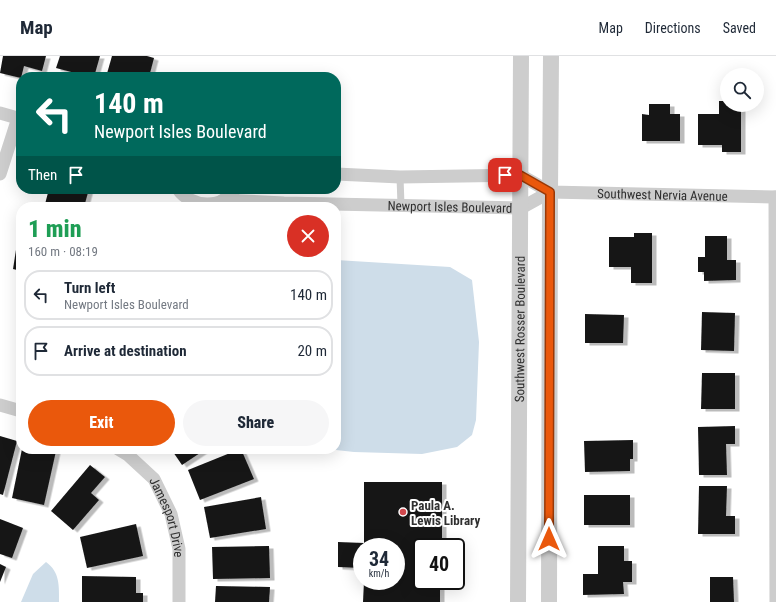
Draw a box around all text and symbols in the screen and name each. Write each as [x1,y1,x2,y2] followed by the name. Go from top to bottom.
[20,16,53,39] text: Map
[599,20,623,36] text: Map
[645,20,701,36] text: Directions
[723,20,756,36] text: Saved
[720,68,764,112] map controls
[720,68,764,112] button: search
[94,87,164,120] text: 140 m
[28,88,80,140] icon: left
[94,121,267,142] text: Newport Isles Boulevard
[488,158,522,192] pin
[65,164,87,186] icon: arrive
[494,164,516,186] icon: arrive
[28,166,57,184] text: Then
[597,186,728,203] street label: Southwest Nervia Avenue
[387,198,512,215] street label: Newport Isles Boulevard
[28,215,82,243] text: 1 min
[287,215,329,257] button: close
[28,244,98,259] text: 160 m · 08:19
[512,256,527,402] street label: Southwest Rosser Boulevard
[64,279,115,297] text: Turn left
[30,284,52,306] icon: left
[290,286,327,304] text: 140 m
[64,297,189,312] text: Newport Isles Boulevard
[30,340,52,362] icon: arrive
[64,342,187,360] text: Arrive at destination
[297,342,327,360] text: 20 m
[28,400,175,446] button: Exit
[183,400,329,446] button: Share
[147,475,187,557] street label: Jamesport Drive
[411,498,480,528] place label: Paula A. Lewis Library
[398,507,408,517] marker: Paula A. Lewis Library
[528,518,570,560] position arrow
[413,538,465,590] speed limit sign: 40
[369,547,389,571] text: 34
[369,568,389,579] text: km/h

